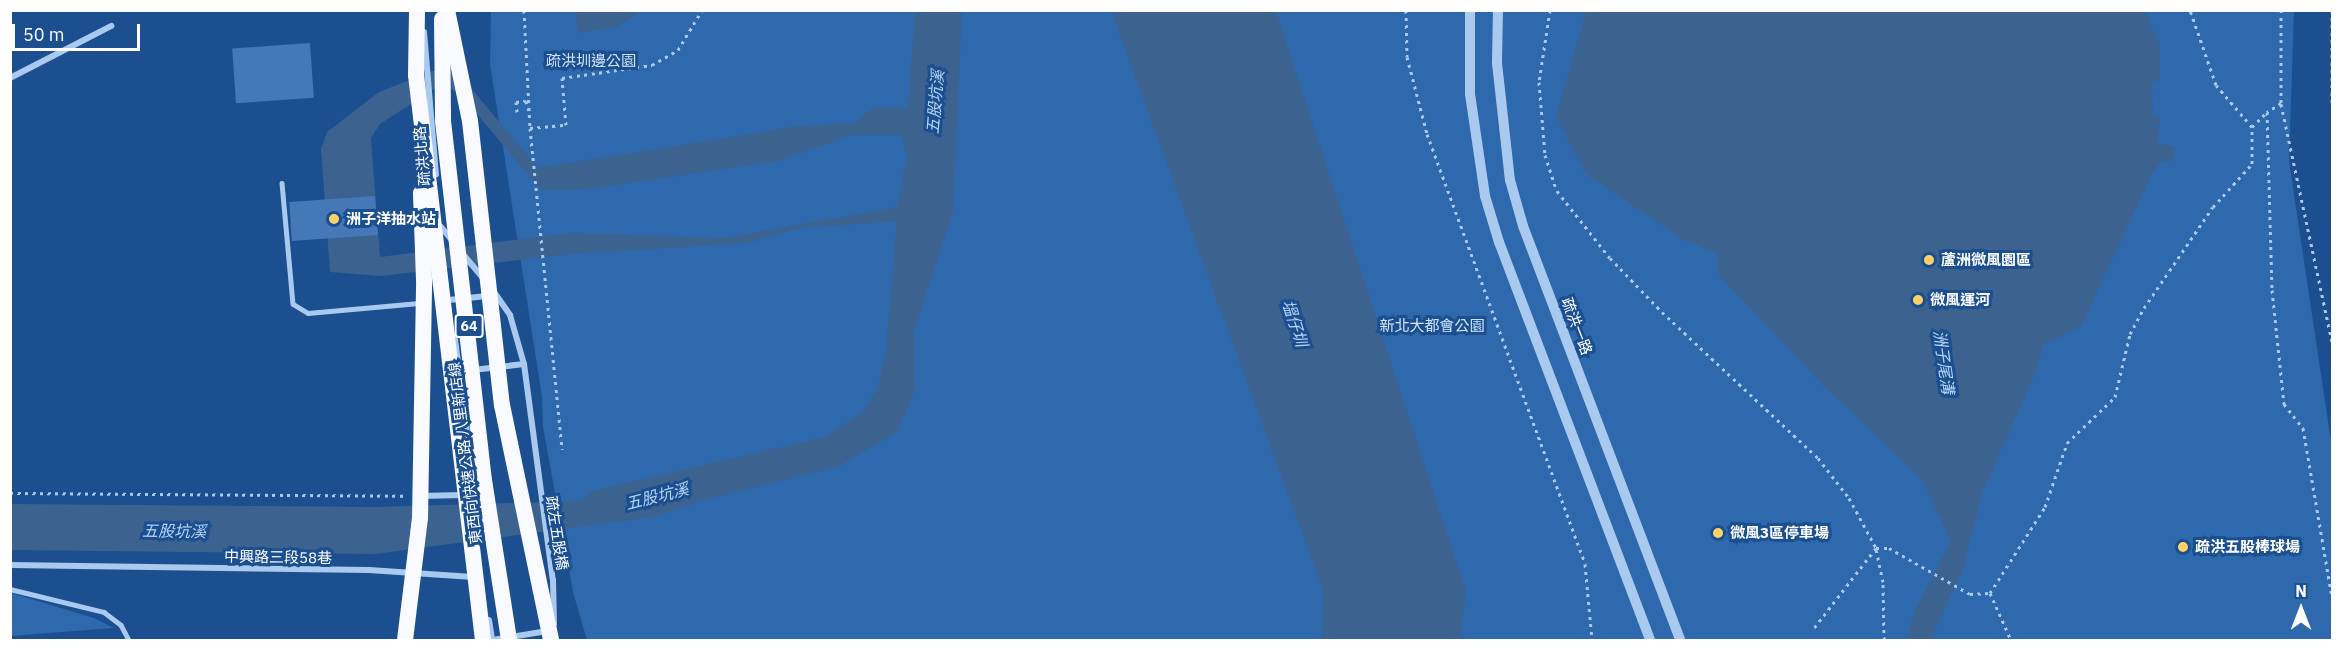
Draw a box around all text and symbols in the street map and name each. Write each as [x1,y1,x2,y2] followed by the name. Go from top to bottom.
[15,12,142,50] scale bar
[23,23,65,46] text: 50 m
[546,52,636,70] park label: 疏洪圳邊公園
[923,69,947,135] water label: 五股坑溪
[410,125,434,187] street label: 疏洪北路
[346,210,436,228] place label: 洲子洋抽水站
[327,212,341,226] marker: 洲子洋抽水站
[1941,251,2031,269] place label: 蘆洲微風園區
[1922,253,1936,267] marker: 蘆洲微風園區
[1930,291,1990,309] place label: 微風運河
[1911,293,1925,307] marker: 微風運河
[1558,295,1596,357] street label: 疏洪一路
[1278,297,1312,349] water label: 塭仔圳
[454,315,484,337] road number: 64
[1380,317,1484,335] park label: 新北大都會公園
[1930,329,1958,395] water label: 洲子尾溝
[445,361,485,545] street label: 東西向快速公路 八里新店線
[624,479,690,513] water label: 五股坑溪
[542,495,572,571] street label: 疏左五股橋
[142,521,206,541] water label: 五股坑溪
[1730,524,1829,542] place label: 微風3區停車場
[1711,526,1725,540] marker: 微風3區停車場
[2195,538,2300,556] place label: 疏洪五股棒球場
[2176,540,2190,554] marker: 疏洪五股棒球場
[224,547,332,567] street label: 中興路三段58巷
[2271,579,2331,639] north arrow
[2295,581,2307,601] text: N

